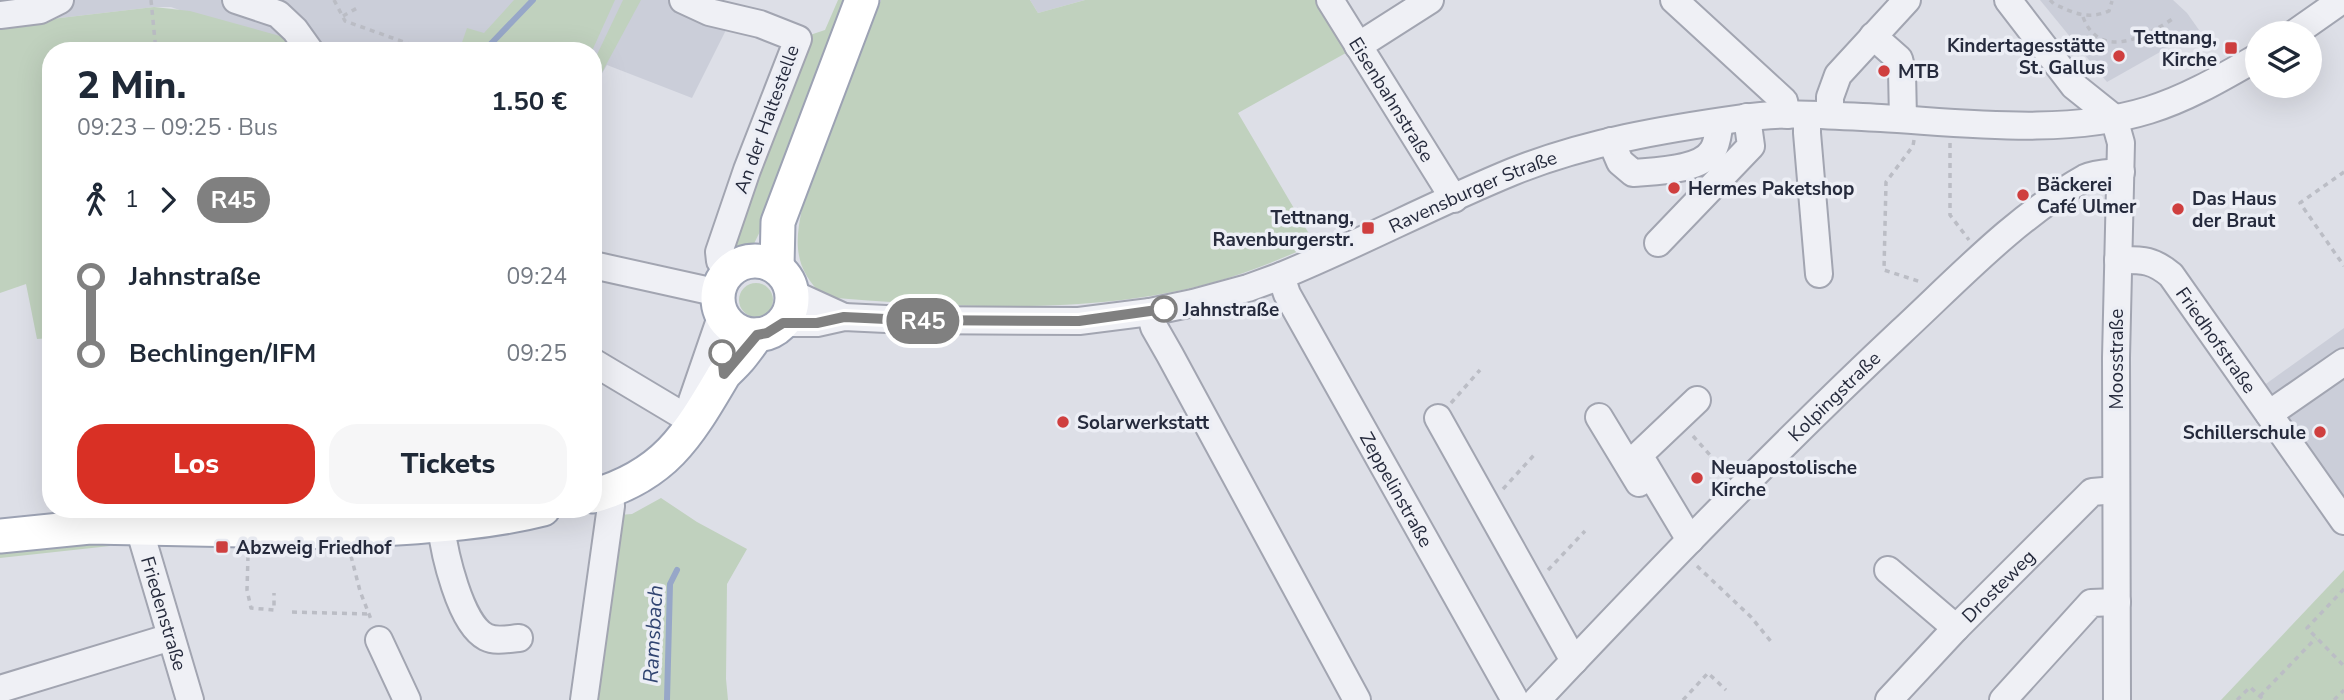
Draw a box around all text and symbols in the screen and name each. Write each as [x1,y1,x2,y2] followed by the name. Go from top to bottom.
[2245,21,2322,98] map controls
[2245,21,2322,98] button: layers
[2134,25,2217,73] place label: Tettnang, Kirche
[1342,32,1440,167] street label: Eisenbahnstraße
[1947,33,2105,81] place label: Kindertagesstätte St. Gallus
[2223,40,2239,56] marker: Tettnang, Kirche
[728,42,806,197] street label: An der Haltestelle
[2111,48,2127,64] marker: Kindertagesstätte St. Gallus
[1898,59,1939,85] place label: MTB
[77,60,186,111] text: 2 Min.
[1876,63,1892,79] marker: MTB
[491,84,567,119] text: 1.50 €
[77,112,278,143] text: 09:23 – 09:25 · Bus
[1385,145,1560,240] street label: Ravensburger Straße
[2037,172,2137,220] place label: Bäckerei Café Ulmer
[1688,176,1854,202] place label: Hermes Paketshop
[1666,180,1682,196] marker: Hermes Paketshop
[77,181,115,219] icon: walk
[149,181,187,219] icon: forward
[125,184,139,215] text: 1
[211,184,256,216] text: R45
[2192,186,2277,234] place label: Das Haus der Braut
[2015,187,2031,203] marker: Bäckerei Café Ulmer
[2170,201,2186,217] marker: Das Haus der Braut
[1213,205,1354,253] place label: Tettnang, Ravenburgerstr.
[1360,220,1376,236] marker: Tettnang, Ravenburgerstr.
[129,259,261,294] text: Jahnstraße
[507,261,567,292] text: 09:24
[2169,282,2262,399] street label: Friedhofstraße
[1151,296,1177,322] marker: Jahnstraße
[1182,297,1279,323] place label: Jahnstraße
[883,298,963,344] line badge: R45
[900,305,946,337] text: R45
[2104,309,2130,409] street label: Moosstraße
[129,336,316,371] text: Bechlingen/IFM
[507,338,567,369] text: 09:25
[709,340,735,366] unlabelled marker
[1783,346,1887,448] street label: Kolpingstraße
[1077,410,1210,436] place label: Solarwerkstatt
[1055,414,1071,430] marker: Solarwerkstatt
[2183,420,2306,446] place label: Schillerschule
[77,424,315,504] button: Los
[329,424,567,504] button: Tickets
[2312,424,2328,440] marker: Schillerschule
[1353,427,1439,552] street label: Zeppelinstraße
[1711,455,1857,503] place label: Neuapostolische Kirche
[1689,470,1705,486] marker: Neuapostolische Kirche
[236,535,392,561] place label: Abzweig Friedhof
[214,539,230,555] marker: Abzweig Friedhof
[1956,544,2041,629] street label: Drosteweg
[134,553,193,674] street label: Friedenstraße
[636,584,670,684] water label: Ramsbach

